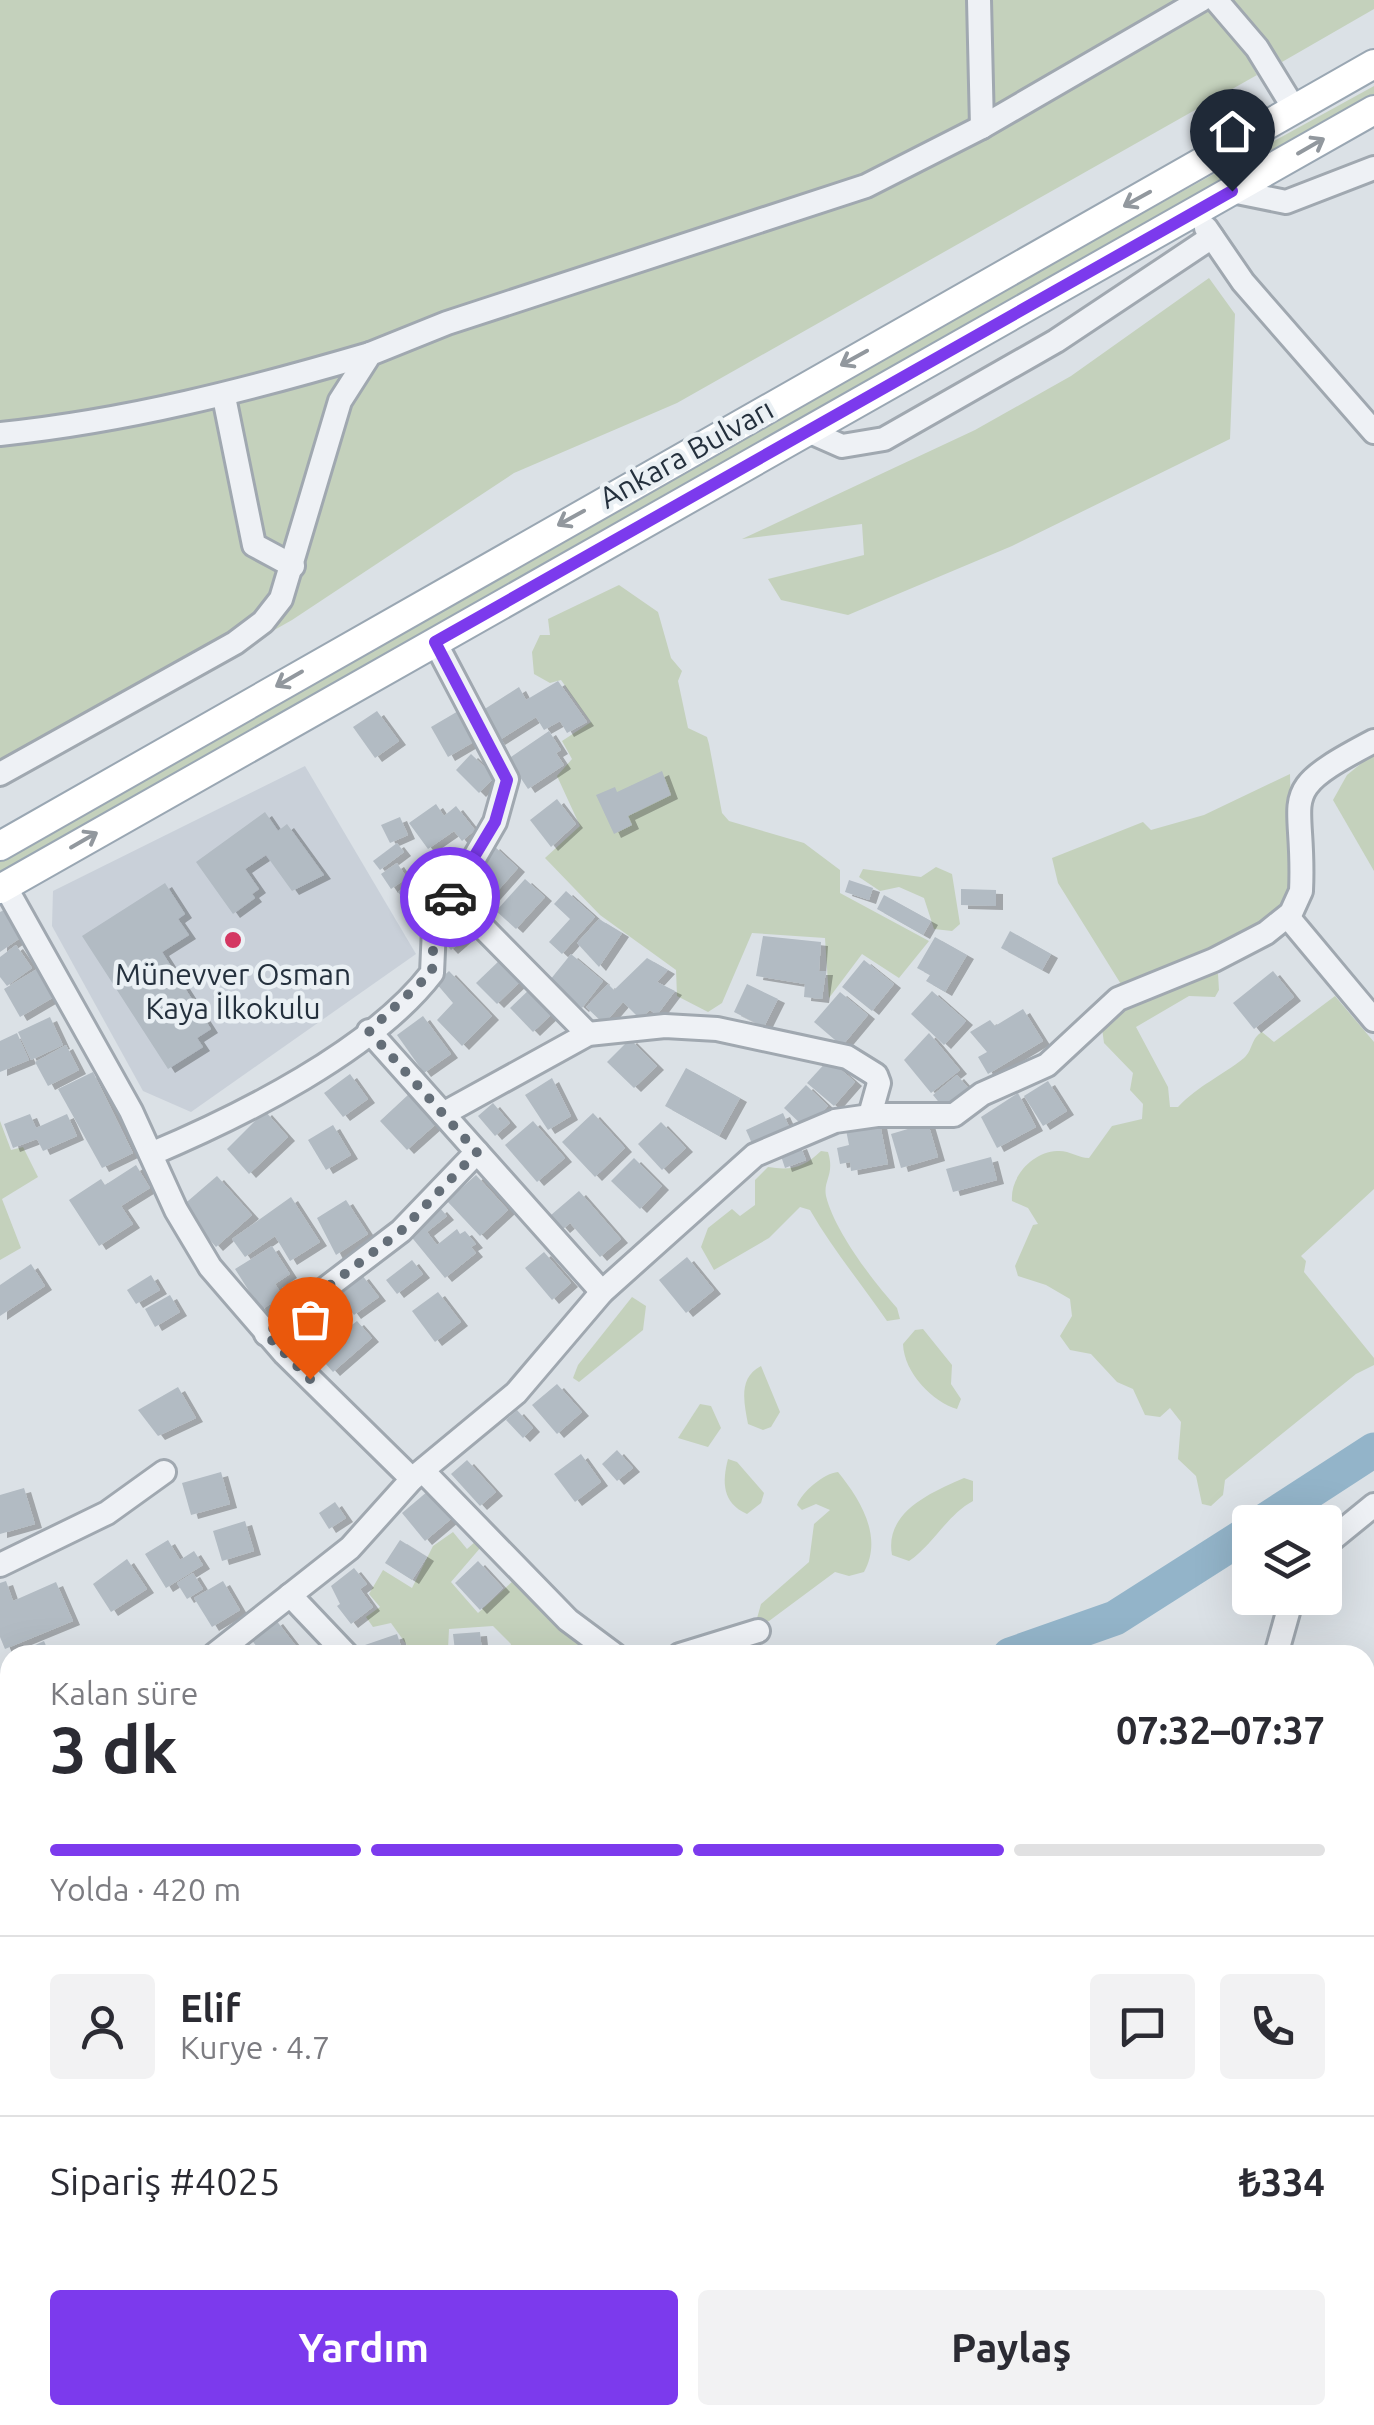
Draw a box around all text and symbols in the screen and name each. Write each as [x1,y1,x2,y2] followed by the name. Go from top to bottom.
[1190,89,1275,192] pin
[1205,104,1260,159] icon: home
[1296,135,1325,155] one-way arrow
[1123,189,1153,209] one-way arrow
[840,348,869,368] one-way arrow
[593,391,779,515] street label: Ankara Bulvarı
[557,508,586,528] one-way arrow
[275,670,304,690] one-way arrow
[69,830,98,850] one-way arrow
[400,847,500,947] courier
[423,870,478,925] icon: car
[222,929,244,951] marker: Münevver Osman Kaya İlkokulu
[115,957,351,1025] place label: Münevver Osman Kaya İlkokulu
[268,1277,353,1380] pin
[283,1292,338,1347] icon: bag
[1232,1505,1342,1615] map controls
[1232,1505,1342,1615] button: layers
[50,1675,198,1711] text: Kalan süre
[1116,1709,1325,1751] text: 07:32–07:37
[50,1712,177,1785] text: 3 dk
[50,1871,241,1907] text: Yolda · 420 m
[50,1974,155,2079] button: person
[1090,1974,1195,2079] button: chat
[1220,1974,1325,2079] button: phone
[180,1987,240,2029] text: Elif
[180,2029,330,2065] text: Kurye · 4.7
[50,2160,280,2202] text: Sipariş #4025
[1239,2161,1325,2203] text: ₺334
[50,2290,678,2405] button: Yardım
[698,2290,1325,2405] button: Paylaş

